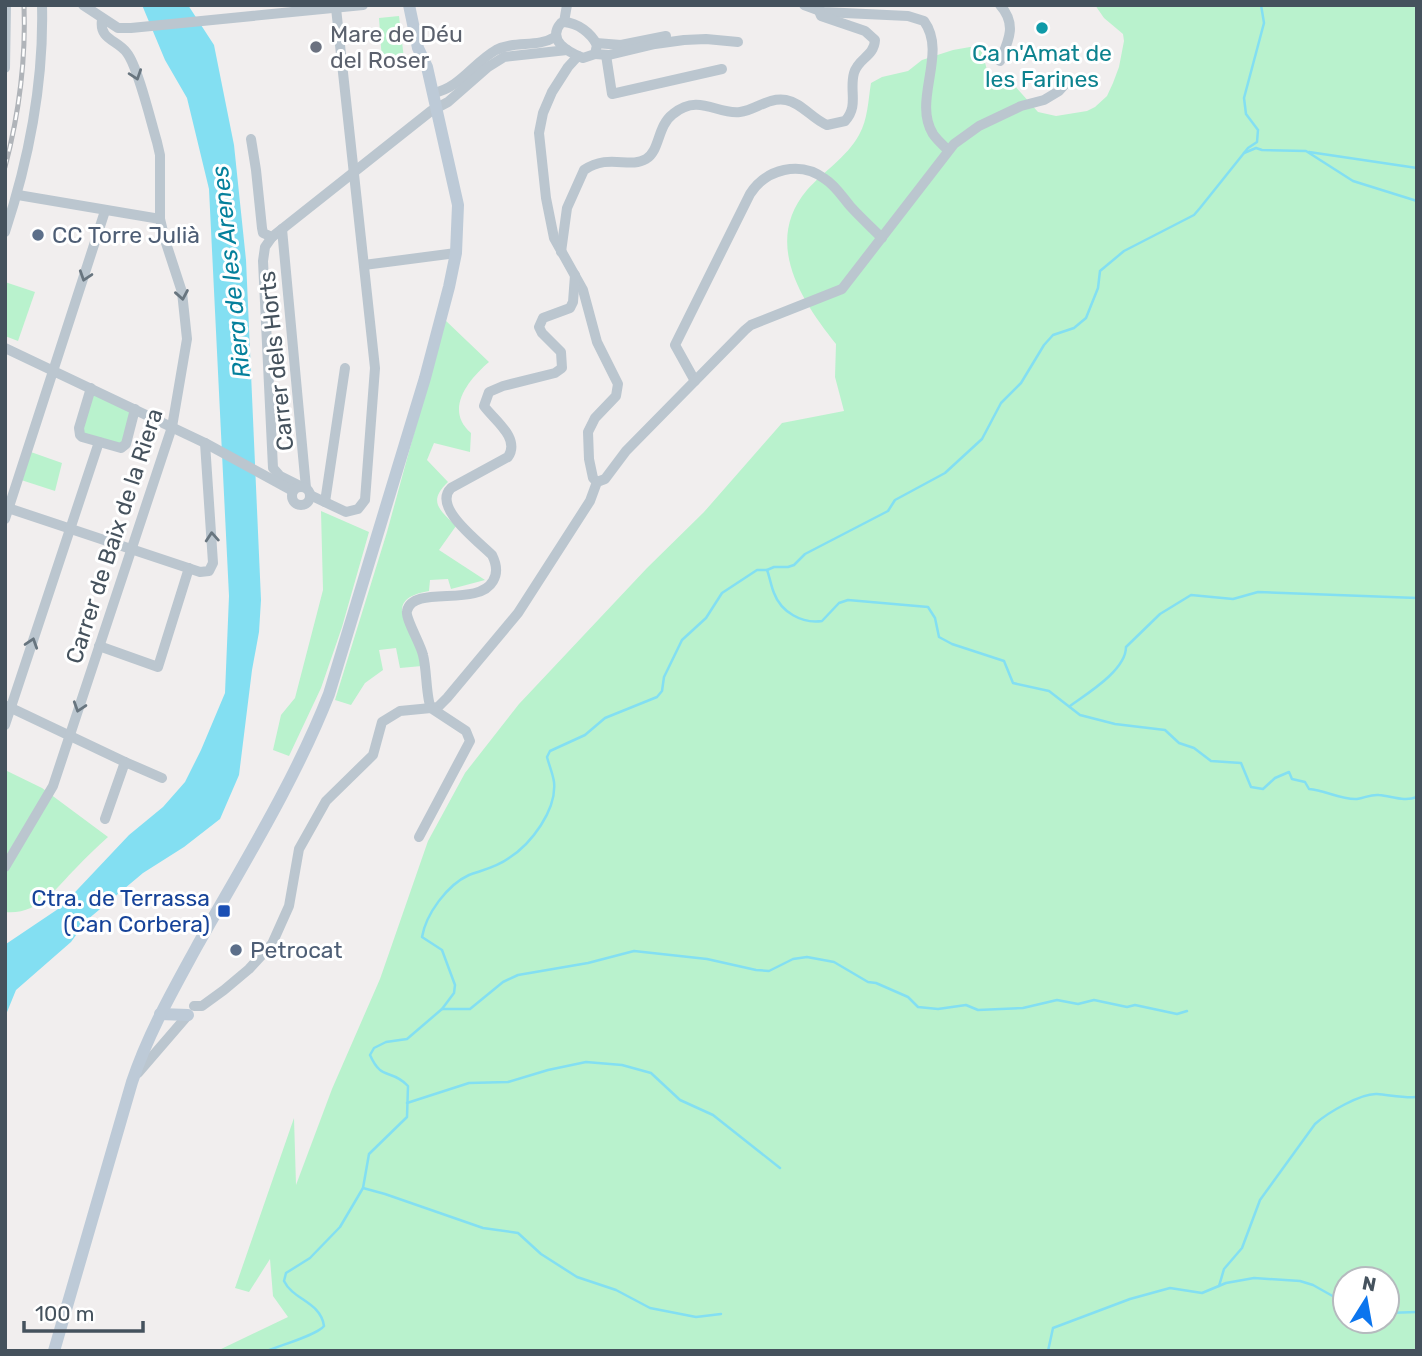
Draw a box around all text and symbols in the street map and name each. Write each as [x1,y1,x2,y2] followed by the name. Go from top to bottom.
[330,20,463,74] place label: Mare de Déu del Roser
[1034,20,1050,36] marker: Ca n'Amat de les Farines
[308,39,324,55] marker: Mare de Déu del Roser
[972,39,1112,93] place label: Ca n'Amat de les Farines
[127,68,141,80] one-way arrow
[206,164,256,380] water label: Riera de les Arenes
[52,221,200,249] place label: CC Torre Julià
[30,227,46,243] marker: CC Torre Julià
[78,270,93,282] one-way arrow
[253,270,299,452] street label: Carrer dels Horts
[174,289,189,301] one-way arrow
[59,405,169,667] street label: Carrer de Baix de la Riera
[205,531,220,542] one-way arrow
[24,638,38,650] one-way arrow
[73,700,87,712] one-way arrow
[31,884,210,938] place label: Ctra. de Terrassa (Can Corbera)
[216,903,232,919] marker: Ctra. de Terrassa (Can Corbera)
[250,936,342,964] place label: Petrocat
[228,942,244,958] marker: Petrocat
[1331,1265,1401,1335] north arrow
[1360,1271,1378,1296] text: N
[24,1290,144,1334] scale bar
[35,1301,94,1326] text: 100 m

